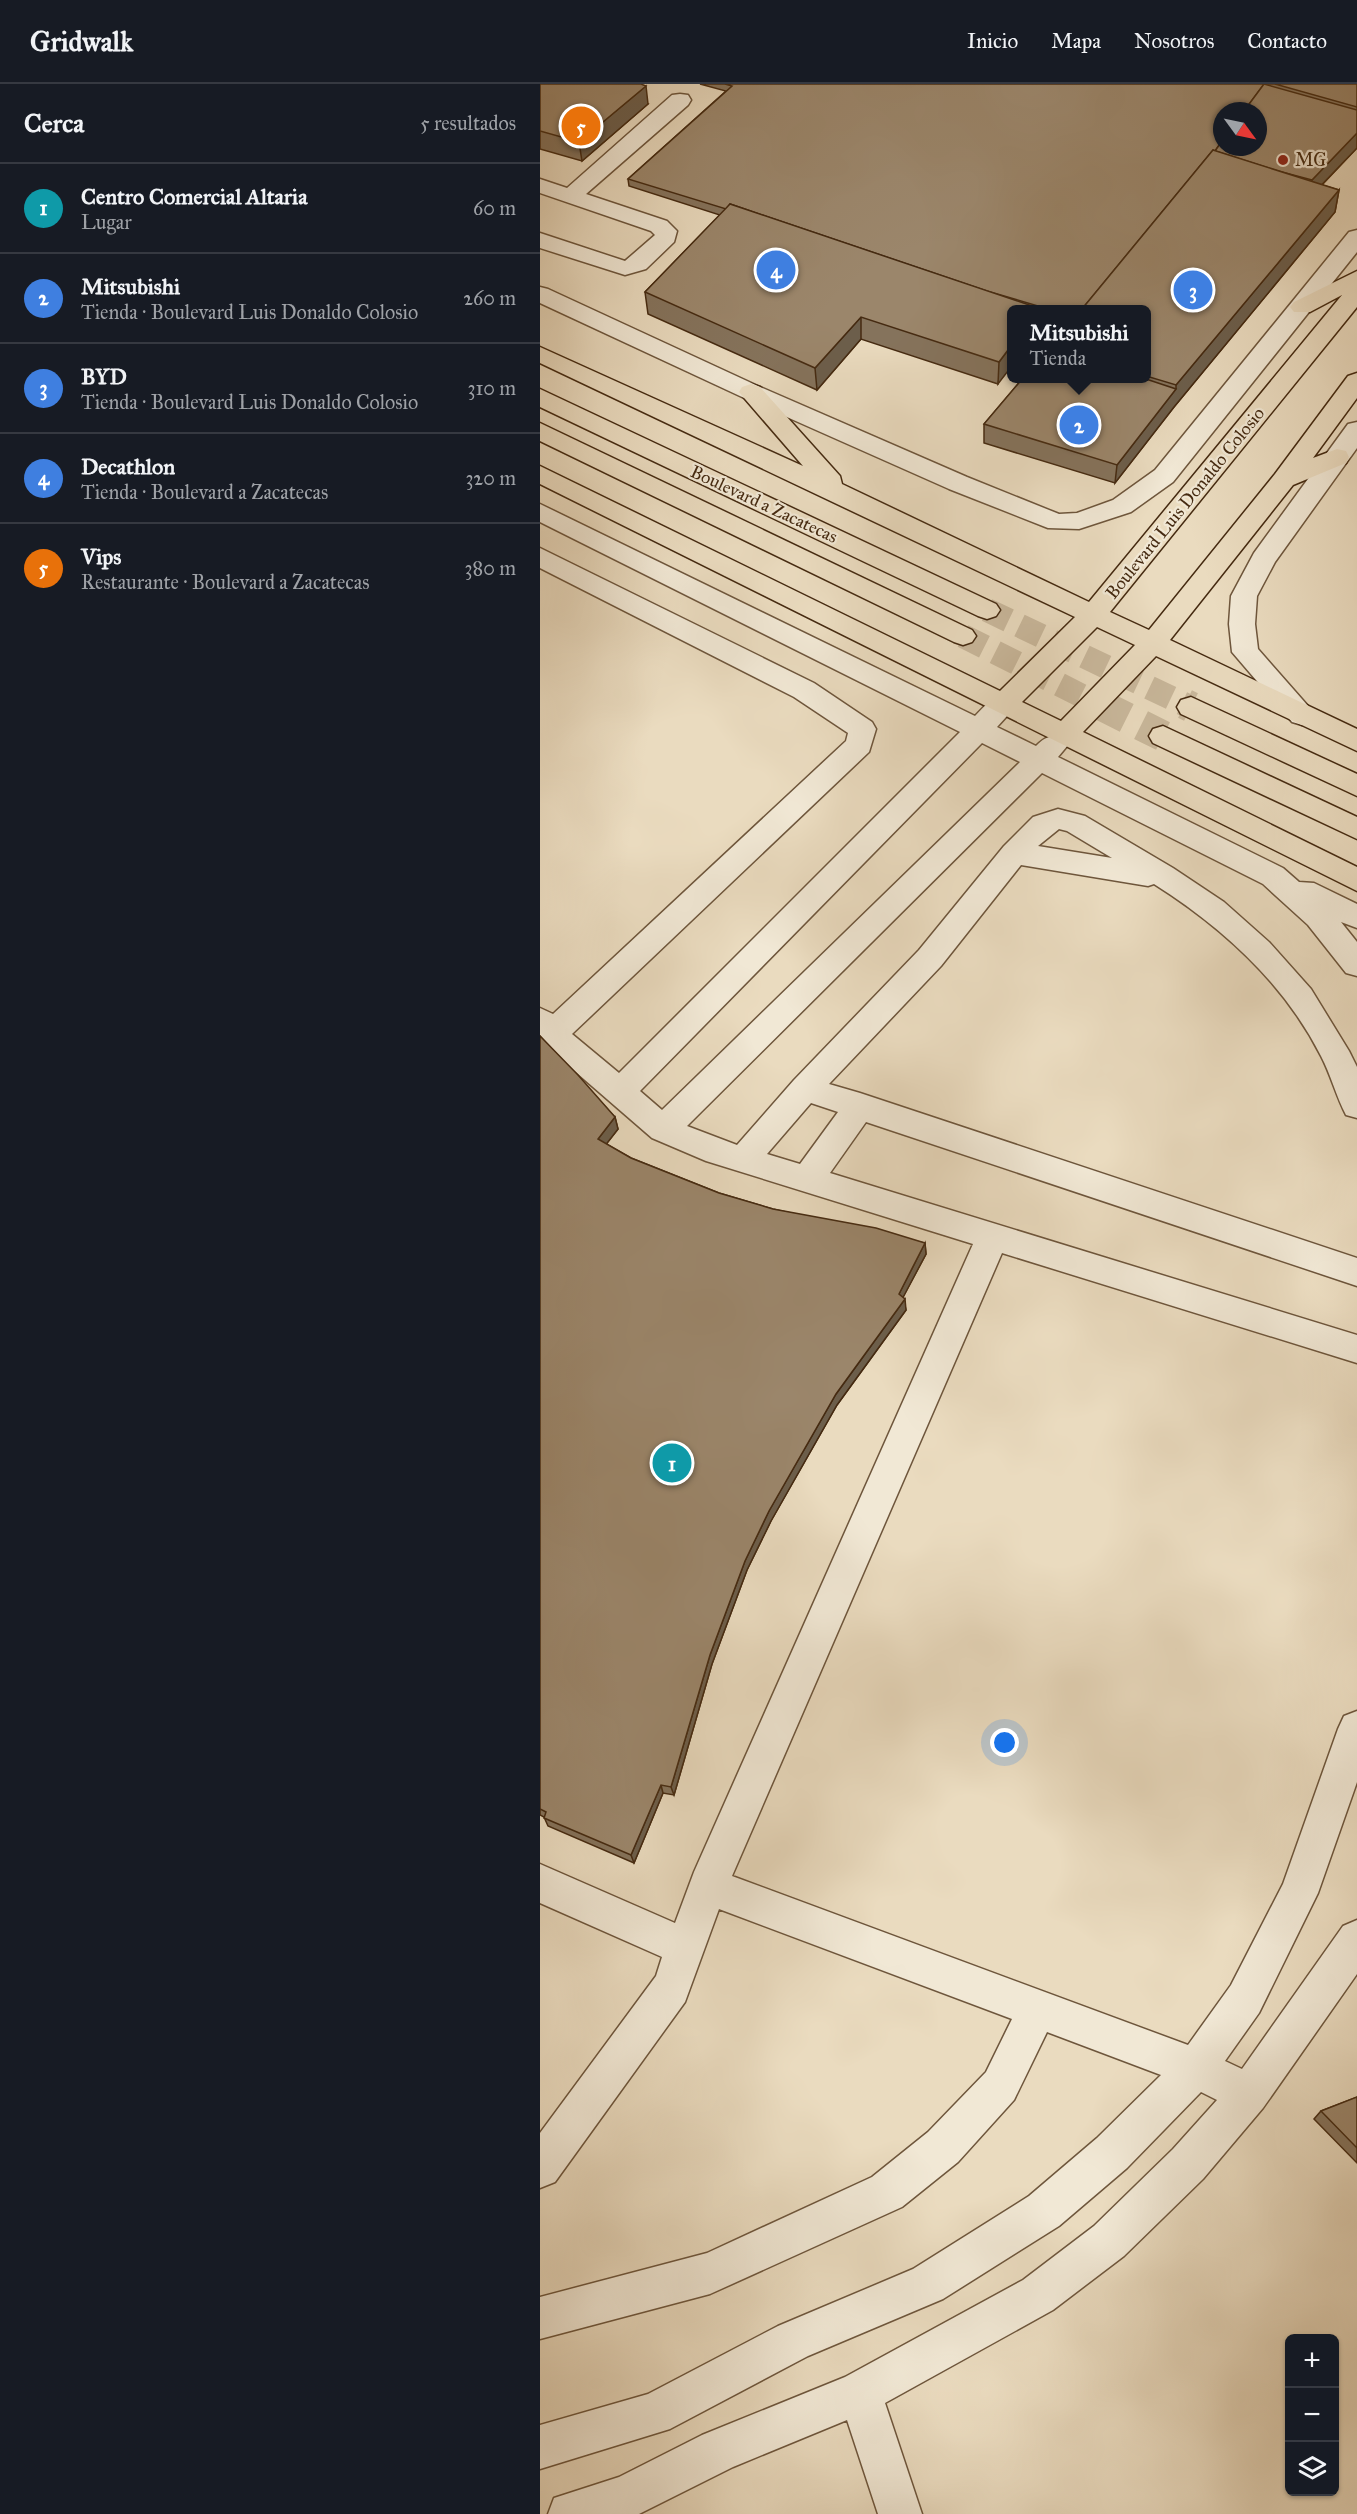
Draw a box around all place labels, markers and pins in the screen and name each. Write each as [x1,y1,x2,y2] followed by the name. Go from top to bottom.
[562,104,600,148] pin: 5
[1295,149,1326,171] place label: MG
[1276,153,1290,167] marker: MG
[756,248,796,292] pin: 4
[1174,268,1212,312] pin: 3
[1060,402,1098,448] pin: 2
[652,1440,692,1486] pin: 1

